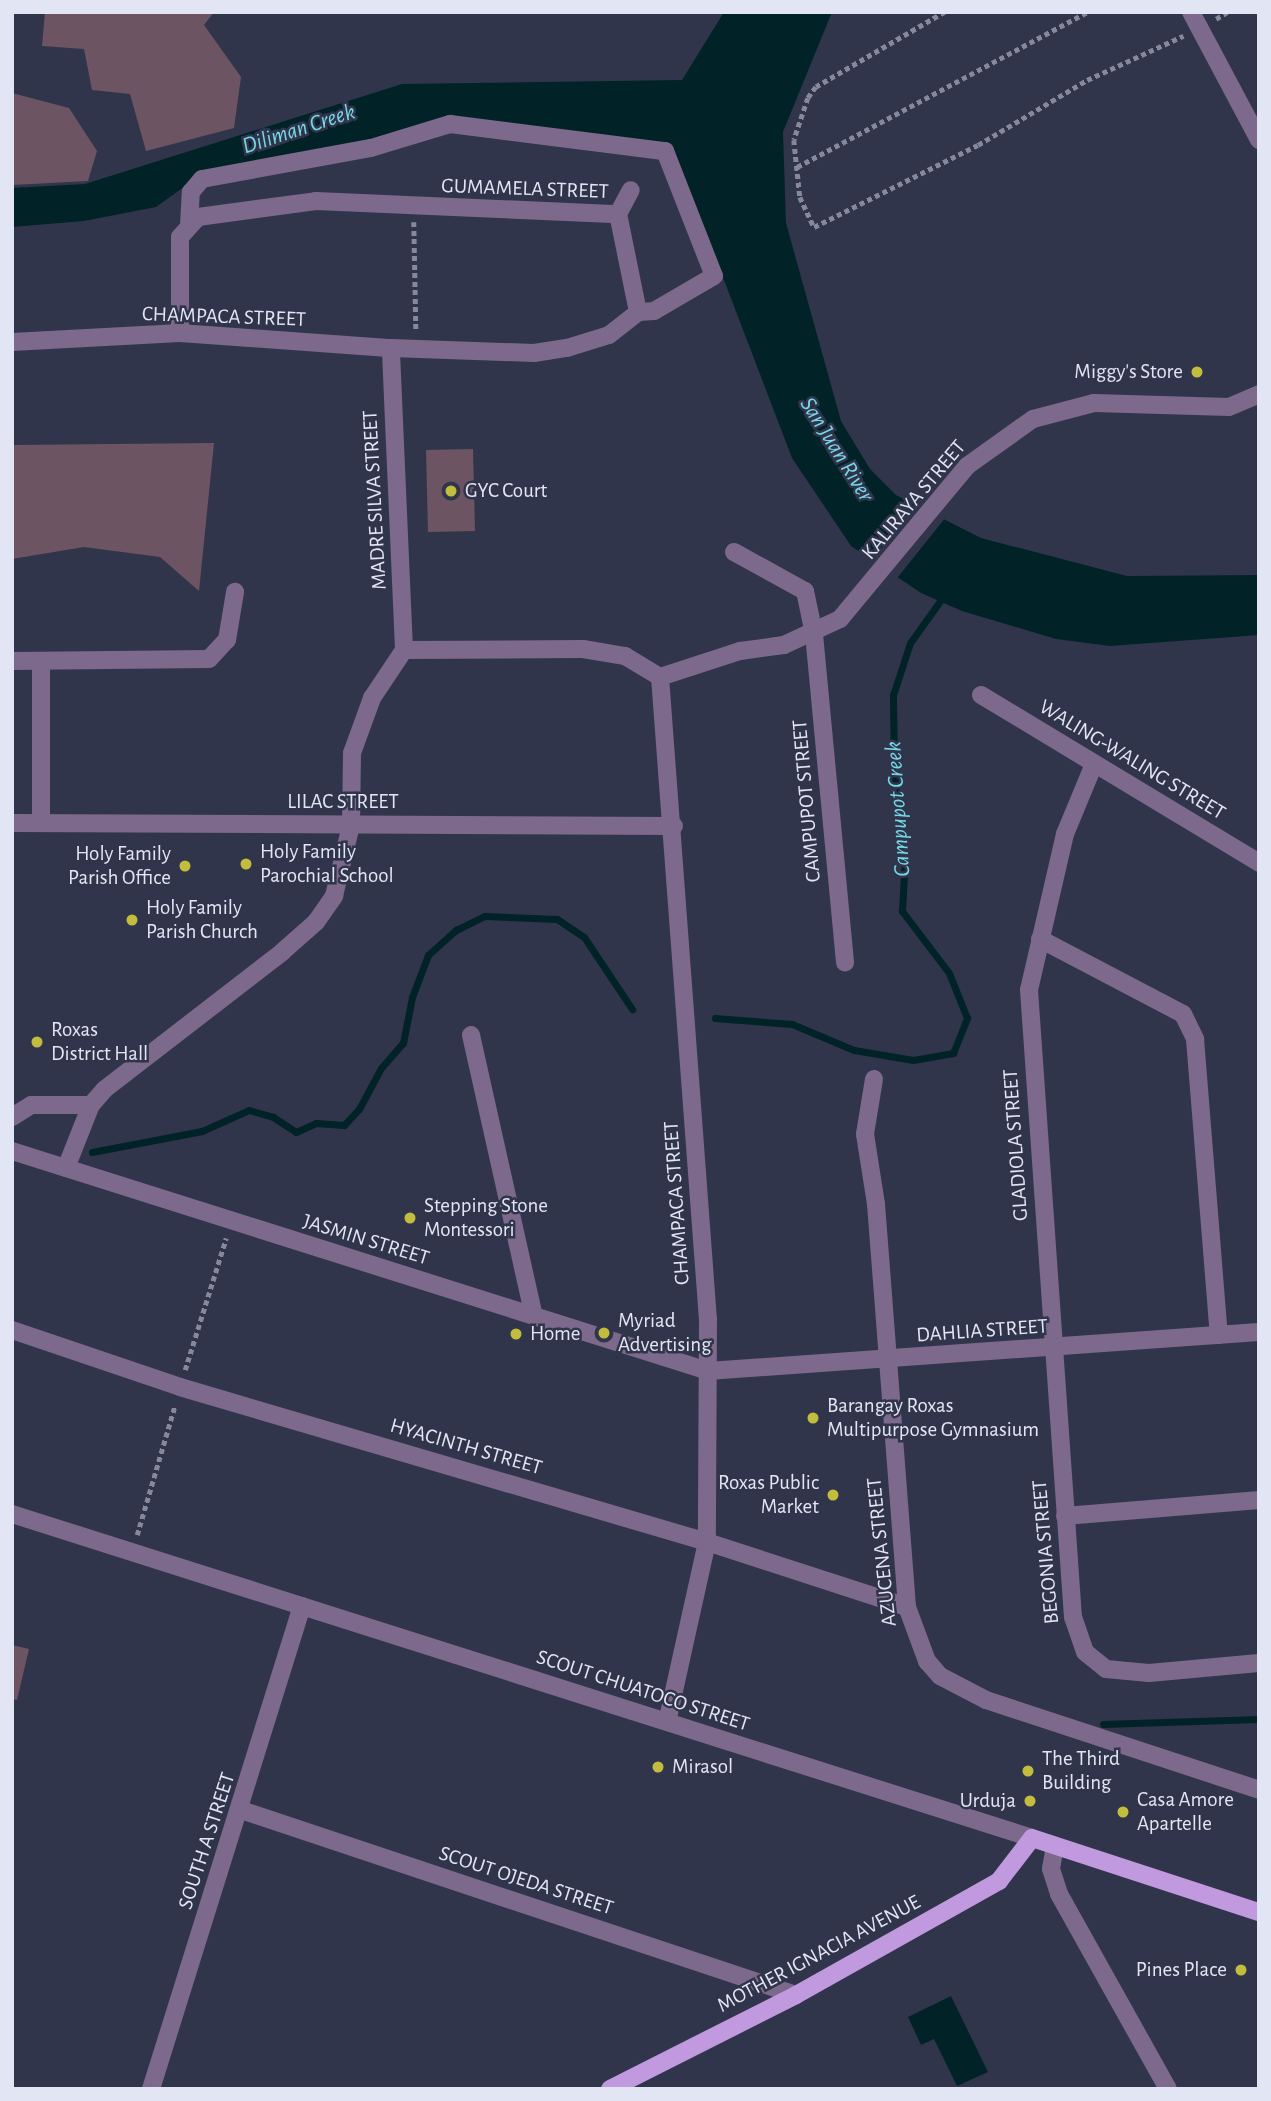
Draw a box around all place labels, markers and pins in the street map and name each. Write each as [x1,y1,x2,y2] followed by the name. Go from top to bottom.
[1074,359,1183,385] place label: Miggy's Store
[1189,364,1205,380] marker: Miggy's Store
[465,478,547,504] place label: GYC Court
[443,483,459,499] marker: GYC Court
[260,839,394,889] place label: Holy Family Parochial School
[68,841,171,891] place label: Holy Family Parish Office
[238,856,254,872] marker: Holy Family Parochial School
[177,858,193,874] marker: Holy Family Parish Office
[146,895,258,945] place label: Holy Family Parish Church
[124,912,140,928] marker: Holy Family Parish Church
[51,1017,148,1067] place label: Roxas District Hall
[29,1034,45,1050] marker: Roxas District Hall
[424,1193,548,1243] place label: Stepping Stone Montessori
[402,1210,418,1226] marker: Stepping Stone Montessori
[618,1308,711,1358] place label: Myriad Advertising
[530,1321,581,1347] place label: Home
[596,1325,612,1341] marker: Myriad Advertising
[508,1326,524,1342] marker: Home
[827,1393,1039,1443] place label: Barangay Roxas Multipurpose Gymnasium
[805,1410,821,1426] marker: Barangay Roxas Multipurpose Gymnasium
[718,1470,819,1520] place label: Roxas Public Market
[825,1487,841,1503] marker: Roxas Public Market
[1042,1746,1120,1796] place label: The Third Building
[672,1754,733,1780] place label: Mirasol
[650,1759,666,1775] marker: Mirasol
[1020,1763,1036,1779] marker: The Third Building
[1137,1787,1234,1837] place label: Casa Amore Apartelle
[960,1788,1016,1814] place label: Urduja
[1022,1793,1038,1809] marker: Urduja
[1115,1804,1131,1820] marker: Casa Amore Apartelle
[1136,1957,1227,1983] place label: Pines Place
[1233,1962,1249,1978] marker: Pines Place

